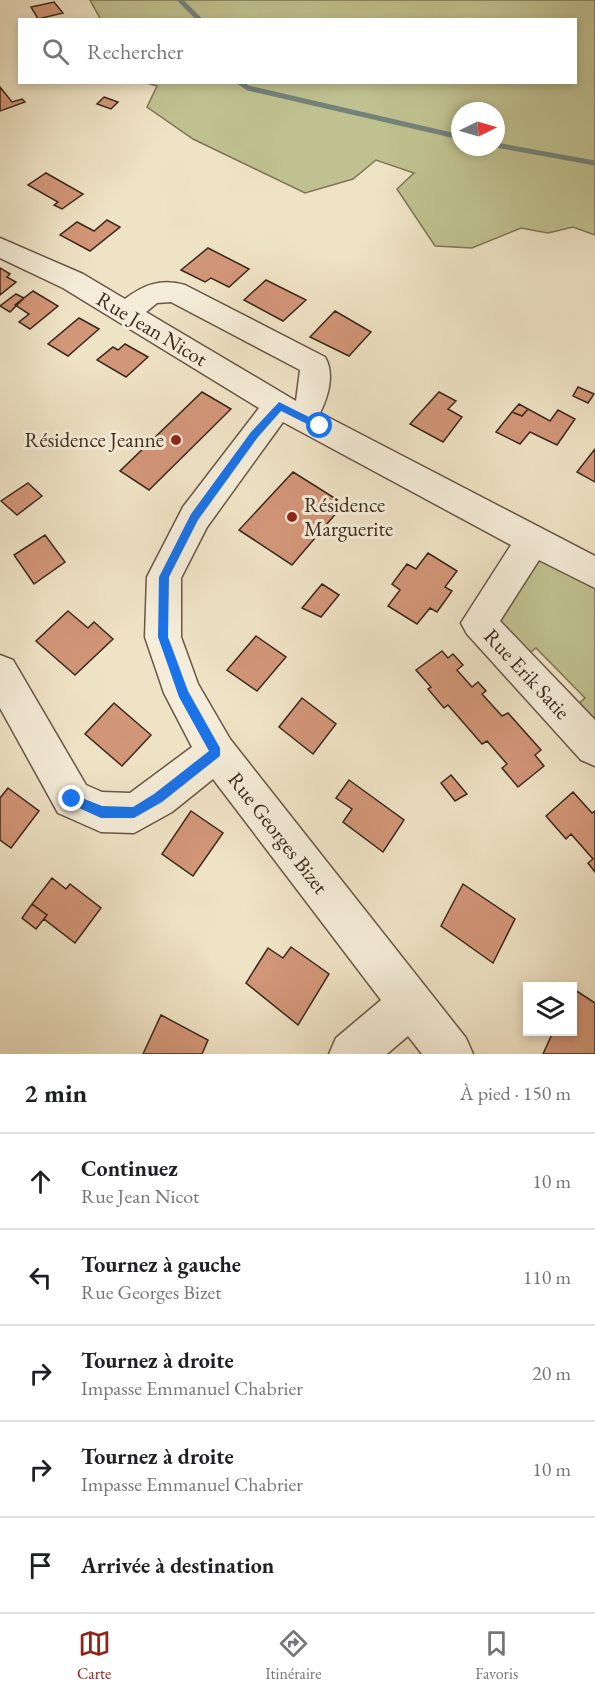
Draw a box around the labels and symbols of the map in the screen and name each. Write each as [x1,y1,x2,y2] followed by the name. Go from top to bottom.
[451,102,505,156] north arrow
[92,285,213,372] street label: Rue Jean Nicot
[306,412,332,438] route start
[24,426,164,453] place label: Résidence Jeanne
[169,433,183,447] marker: Résidence Jeanne
[304,491,393,542] place label: Résidence Marguerite
[285,510,299,524] marker: Résidence Marguerite
[478,623,576,725] street label: Rue Erik Satie
[222,766,335,899] street label: Rue Georges Bizet
[58,785,84,811] route end

